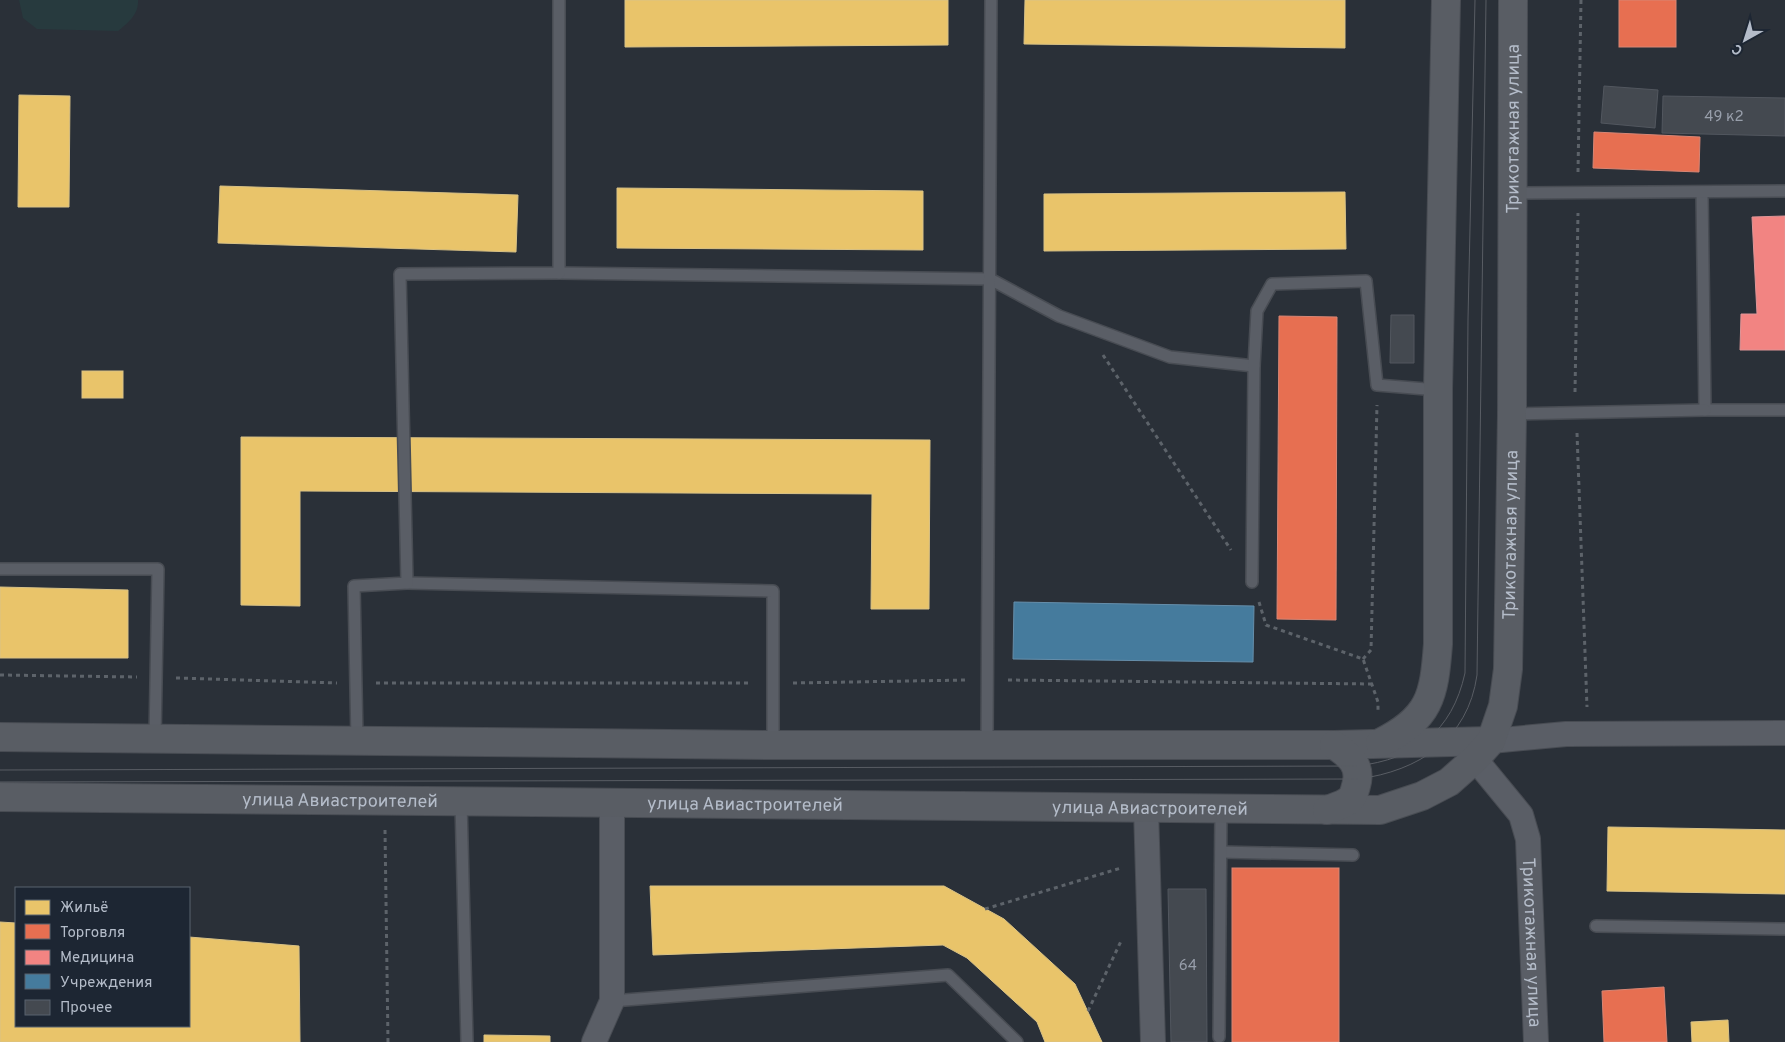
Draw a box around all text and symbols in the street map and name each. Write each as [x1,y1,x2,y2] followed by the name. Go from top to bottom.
[1720,15,1770,65] north arrow
[1729,39,1747,58] text: С
[1502,44,1526,214] street label: Трикотажная улица
[1704,108,1744,127] house number: 49 к2
[1499,450,1524,620] street label: Трикотажная улица
[242,789,438,814] street label: улица Авиастроителей
[647,793,843,818] street label: улица Авиастроителей
[1052,797,1248,822] street label: улица Авиастроителей
[1516,857,1545,1028] street label: Трикотажная улица
[15,887,190,1027] legend
[60,899,108,918] text: Жильё
[60,924,125,943] text: Торговля
[60,949,134,968] text: Медицина
[1179,957,1197,976] house number: 64
[60,974,152,993] text: Учреждения
[60,999,112,1018] text: Прочее

